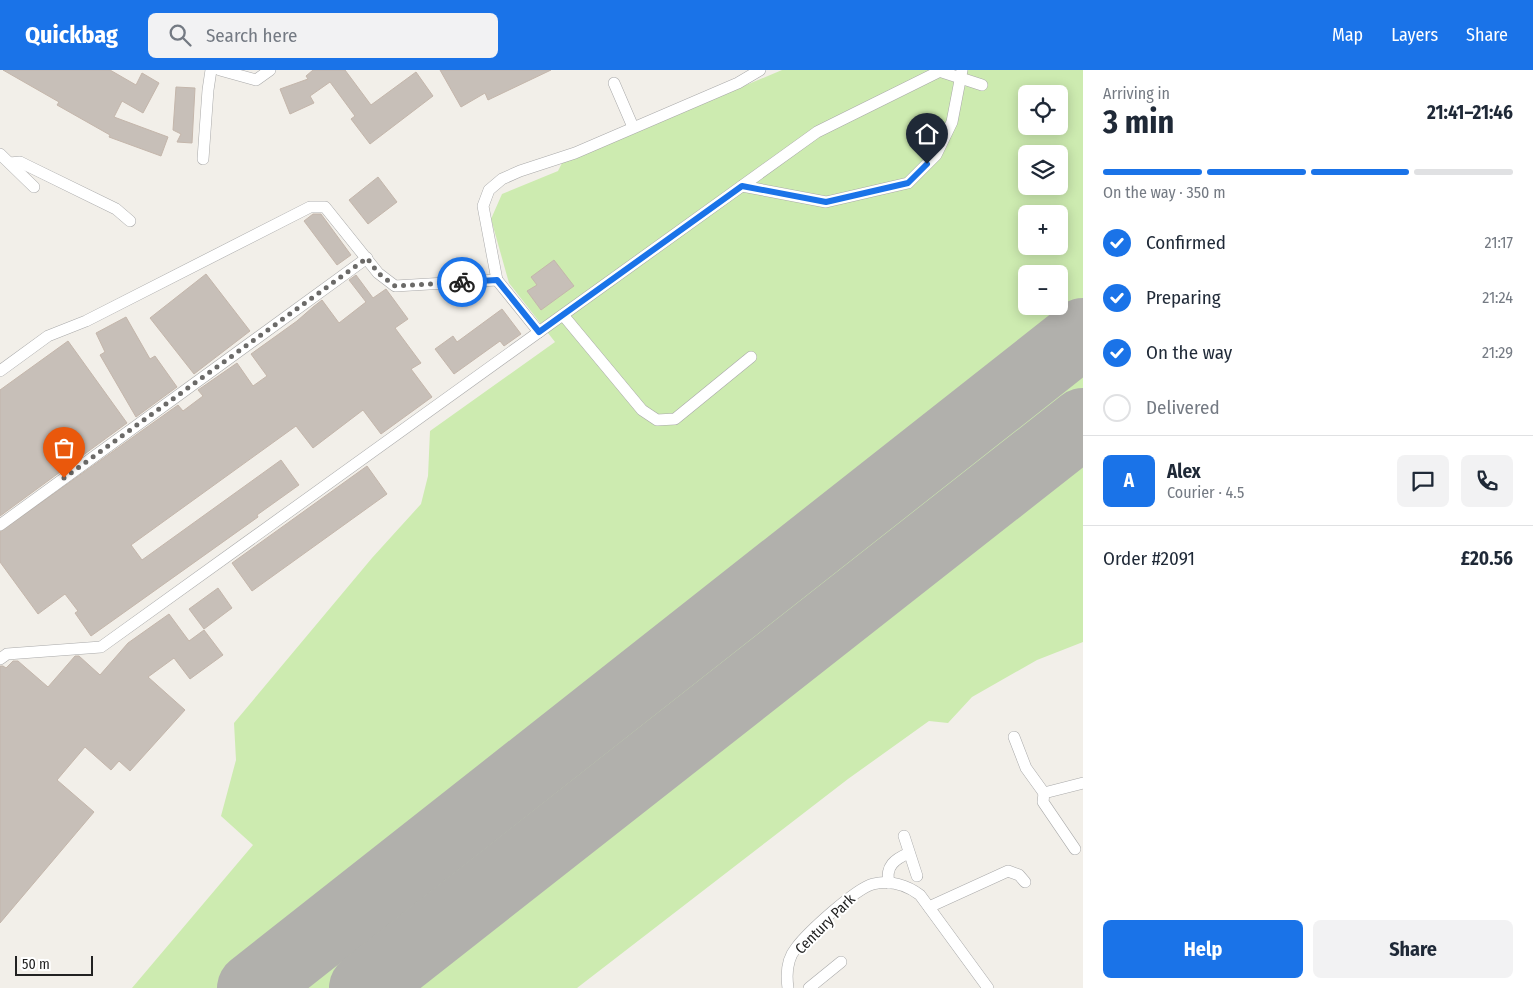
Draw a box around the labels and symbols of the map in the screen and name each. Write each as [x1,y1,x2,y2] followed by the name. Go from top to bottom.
[906,113,948,164] pin
[437,257,487,307] courier
[43,427,85,478] pin
[791,890,859,958] street label: Century Park
[15,953,92,976] scale bar

